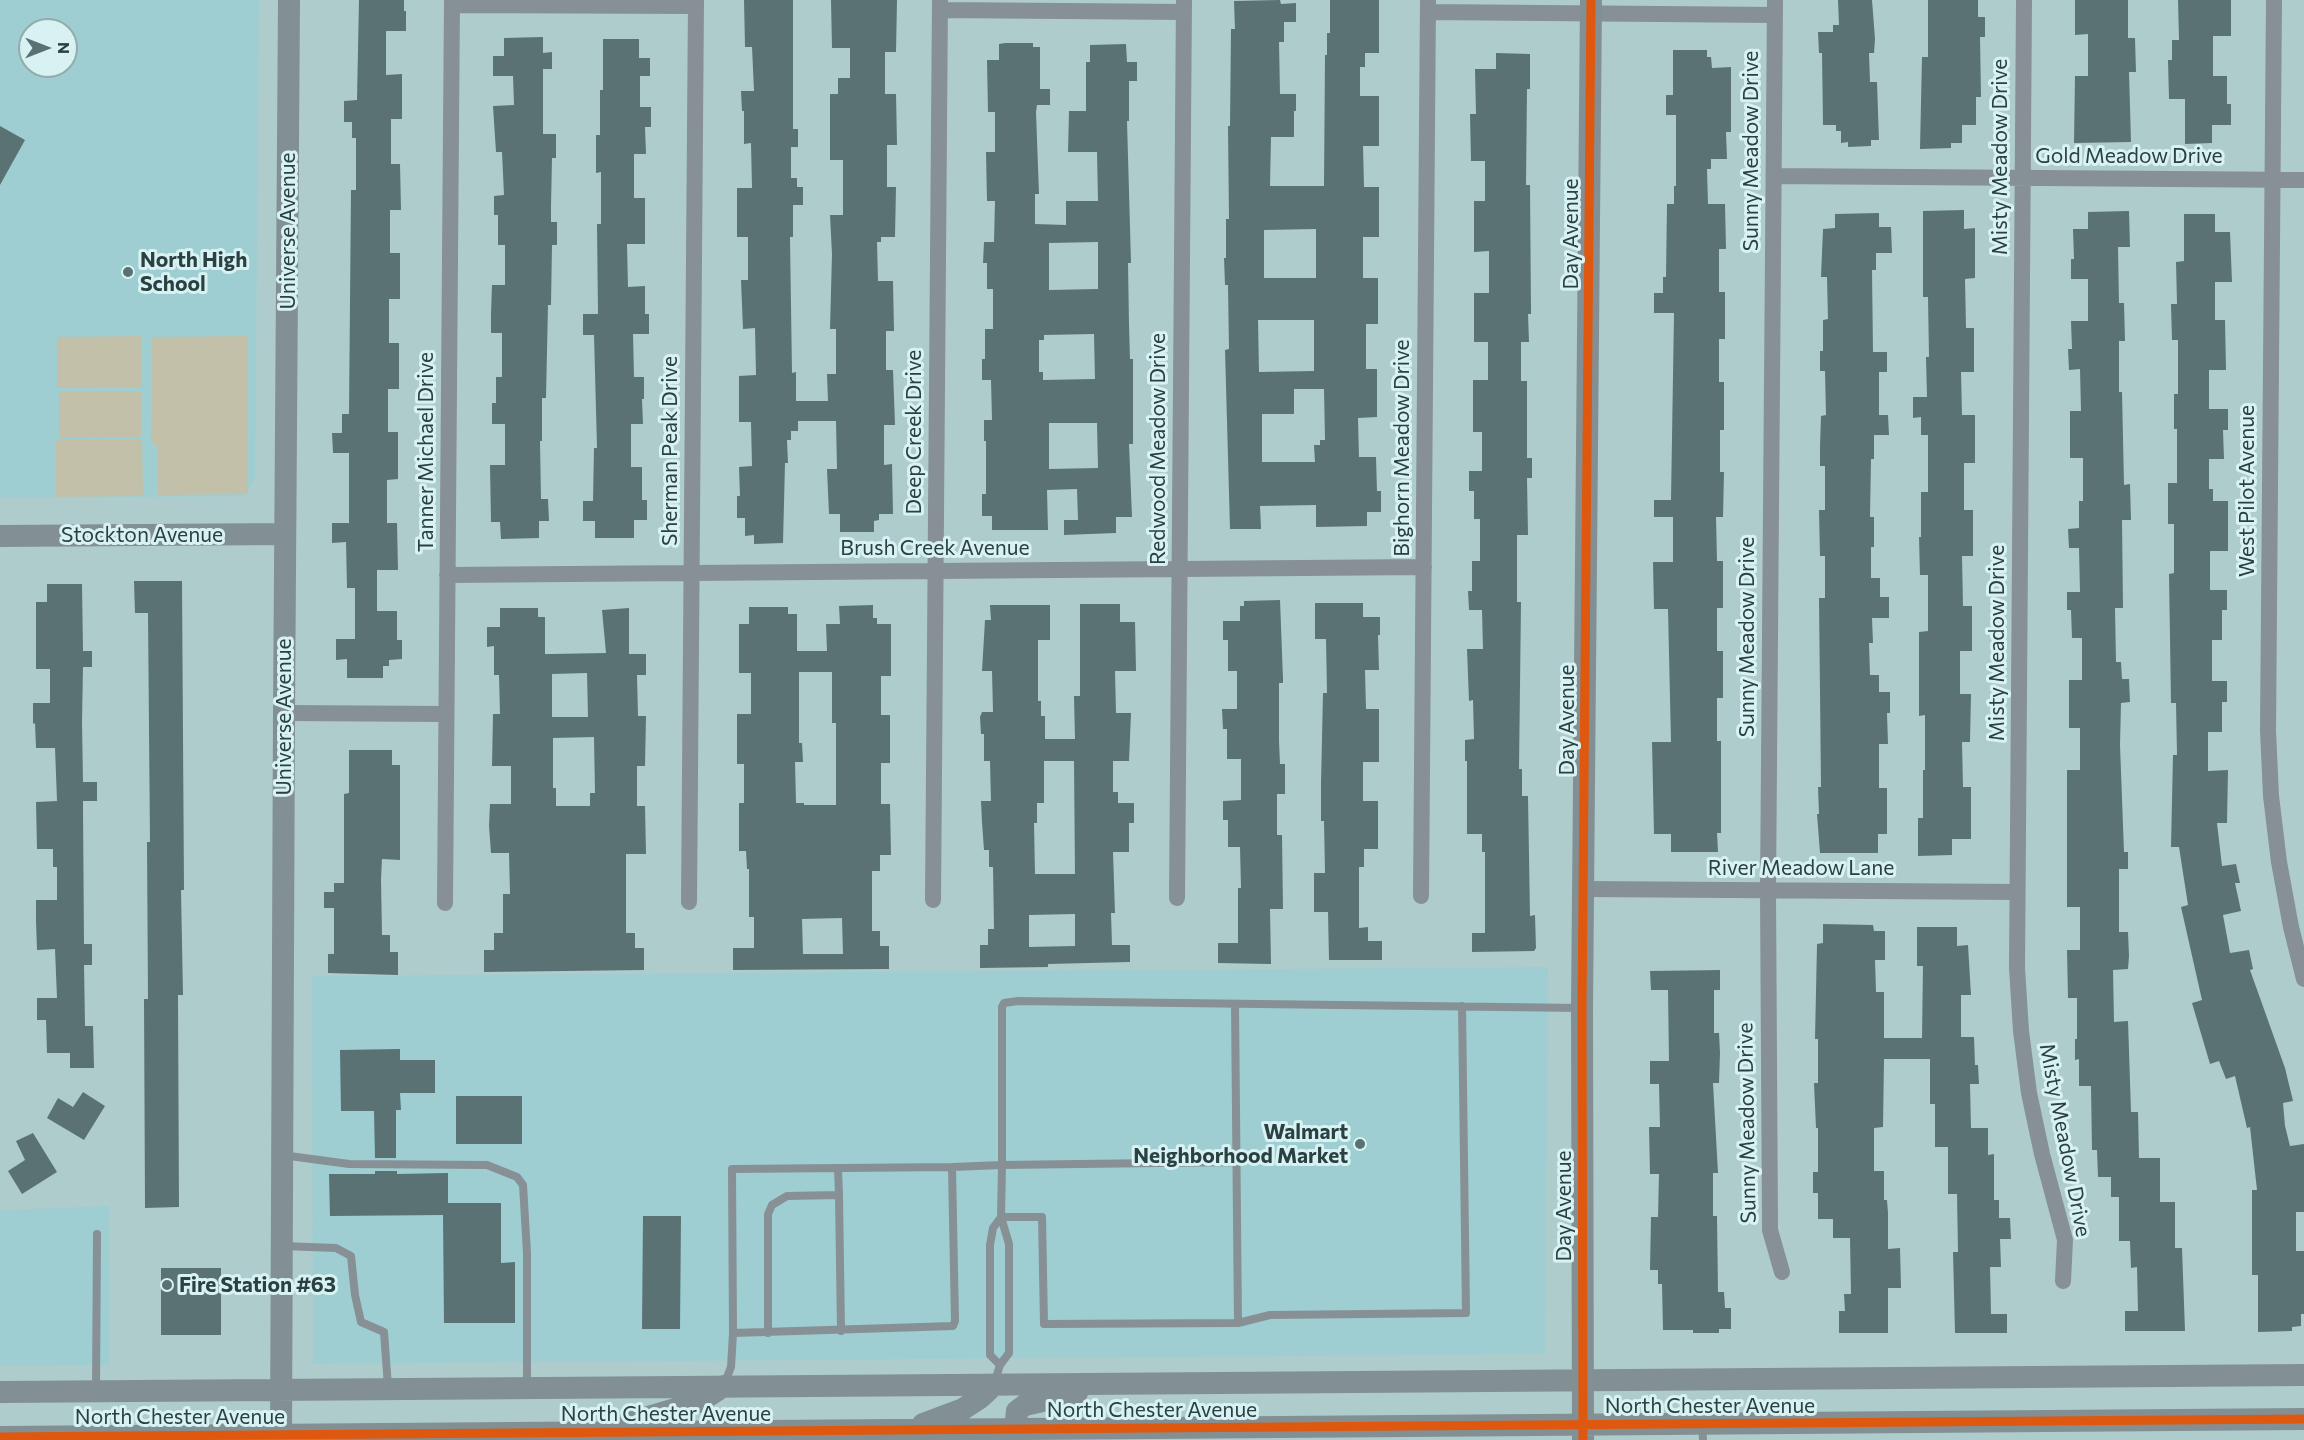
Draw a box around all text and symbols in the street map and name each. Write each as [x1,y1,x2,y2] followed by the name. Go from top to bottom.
[18,18,78,78] north arrow
[55,42,74,54] text: N
[1738,51,1764,251] street label: Sunny Meadow Drive
[1987,59,2013,255] street label: Misty Meadow Drive
[2035,143,2223,169] street label: Gold Meadow Drive
[275,153,301,309] street label: Universe Avenue
[1558,178,1584,290] street label: Day Avenue
[140,247,247,297] place label: North High School
[121,265,135,279] marker: North High School
[1145,333,1171,565] street label: Redwood Meadow Drive
[1389,339,1415,557] street label: Bighorn Meadow Drive
[901,350,927,514] street label: Deep Creek Drive
[413,352,439,552] street label: Tanner Michael Drive
[657,356,683,546] street label: Sherman Peak Drive
[2234,405,2260,577] street label: West Pilot Avenue
[61,522,223,548] street label: Stockton Avenue
[840,535,1030,561] street label: Brush Creek Avenue
[1734,537,1760,737] street label: Sunny Meadow Drive
[1984,545,2010,741] street label: Misty Meadow Drive
[271,639,297,795] street label: Universe Avenue
[1554,664,1580,776] street label: Day Avenue
[1708,855,1894,881] street label: River Meadow Lane
[1733,1022,1761,1224] street label: Sunny Meadow Drive
[2034,1041,2096,1239] street label: Misty Meadow Drive
[1133,1119,1348,1169] place label: Walmart Neighborhood Market
[1353,1137,1367,1151] marker: Walmart Neighborhood Market
[1551,1150,1577,1262] street label: Day Avenue
[179,1272,336,1298] place label: Fire Station #63
[160,1278,174,1292] marker: Fire Station #63
[1605,1393,1815,1419] street label: North Chester Avenue
[1047,1397,1257,1423] street label: North Chester Avenue
[561,1401,771,1427] street label: North Chester Avenue
[75,1404,285,1430] street label: North Chester Avenue

